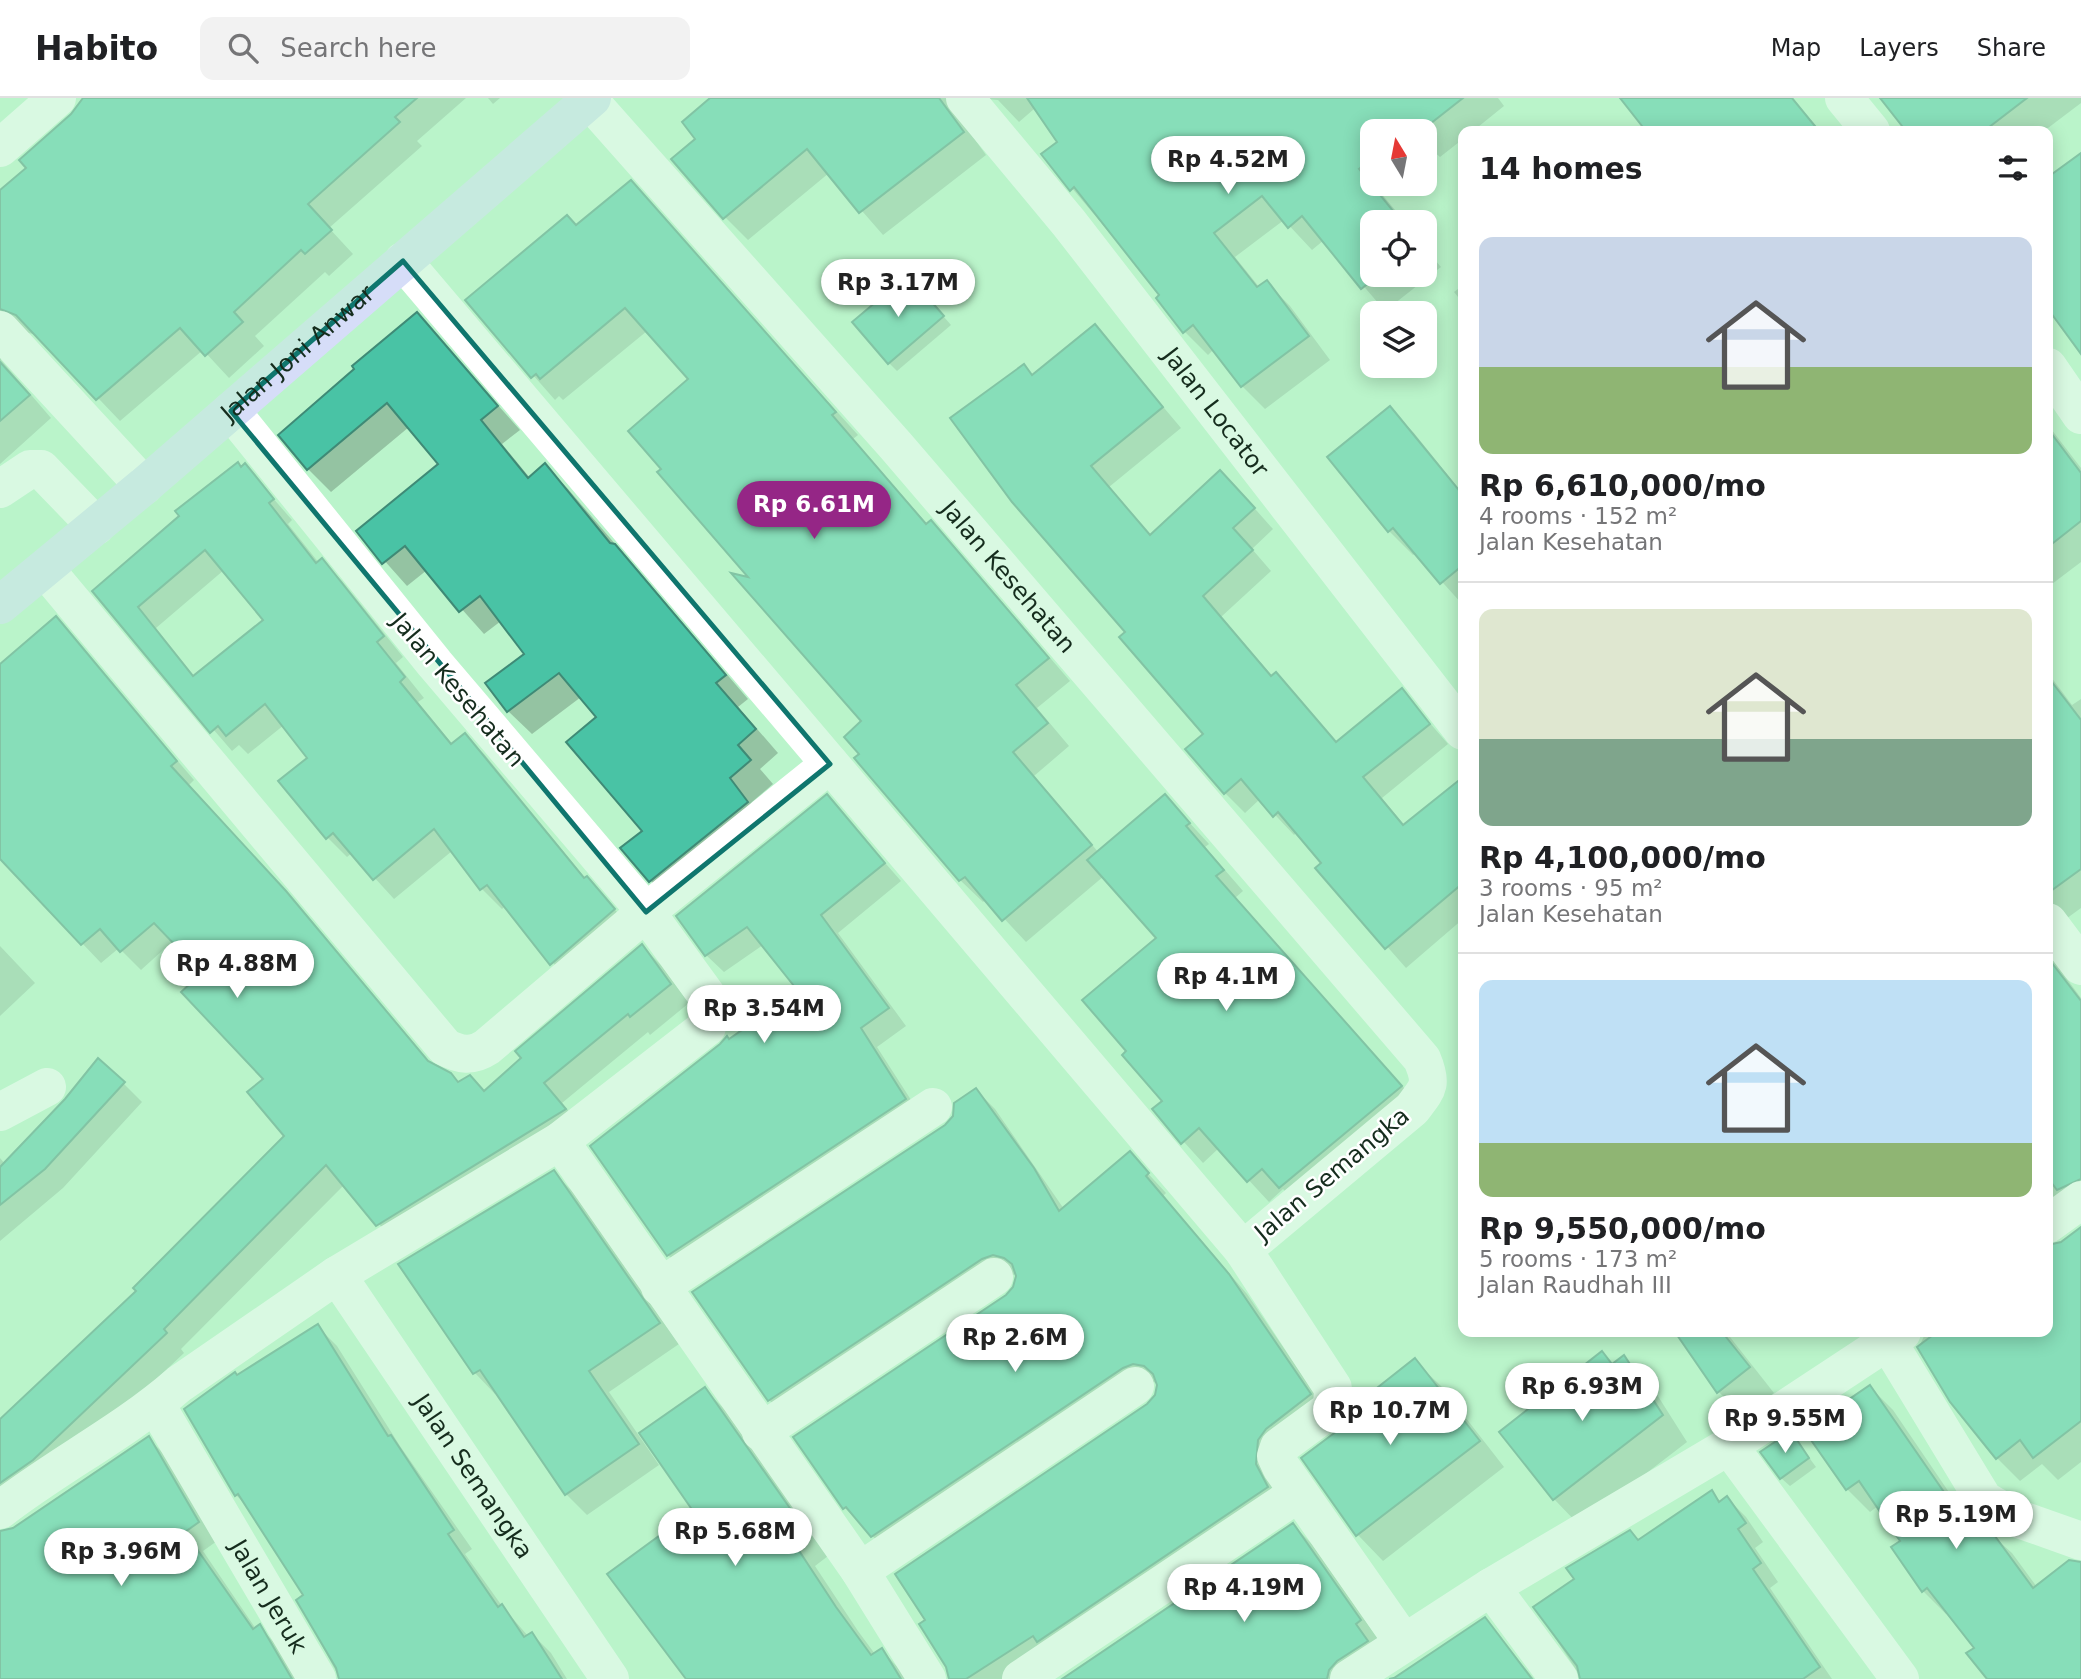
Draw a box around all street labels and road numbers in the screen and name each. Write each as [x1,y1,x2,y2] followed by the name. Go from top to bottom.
[214,279,380,428] street label: Jalan Joni Anwar
[1156,341,1275,482] street label: Jalan Locator
[934,493,1081,659] street label: Jalan Kesehatan
[384,606,530,772] street label: Jalan Kesehatan
[1248,1101,1415,1248] street label: Jalan Semangka
[406,1387,539,1564] street label: Jalan Semangka
[223,1533,313,1658] street label: Jalan Jeruk

